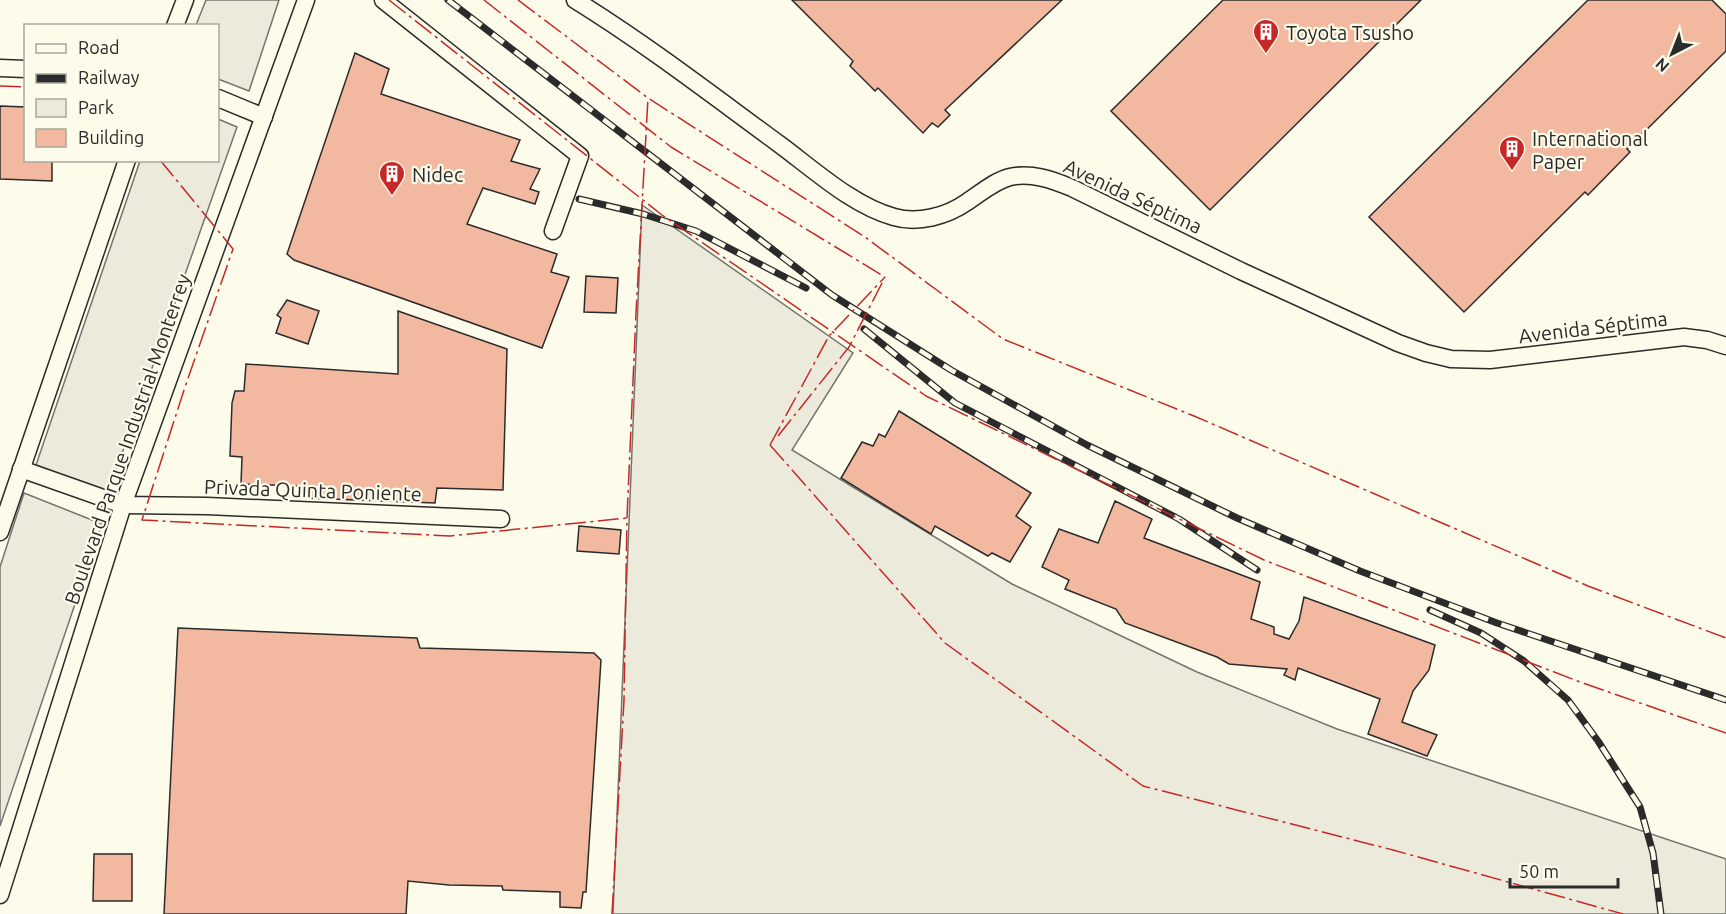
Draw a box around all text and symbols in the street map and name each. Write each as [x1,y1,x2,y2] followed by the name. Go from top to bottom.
[1251,17,1281,55] building icon: Toyota Tsusho
[1286,21,1414,44] place label: Toyota Tsusho
[24,24,219,162] legend
[1642,24,1702,84] north arrow
[78,37,120,57] text: Road
[1652,54,1672,76] text: N
[78,67,140,87] text: Railway
[78,97,114,117] text: Park
[78,127,144,147] text: Building
[1532,127,1648,173] place label: International Paper
[1497,134,1527,172] building icon: International Paper
[1060,154,1206,238] street label: Avenida Séptima
[377,159,407,197] building icon: Nidec
[412,163,463,186] place label: Nidec
[59,270,195,607] street label: Boulevard Parque Industrial Monterrey
[1517,306,1669,348] street label: Avenida Séptima
[204,475,422,505] street label: Privada Quinta Poniente
[1510,851,1618,889] scale bar
[1519,861,1559,881] text: 50 m

